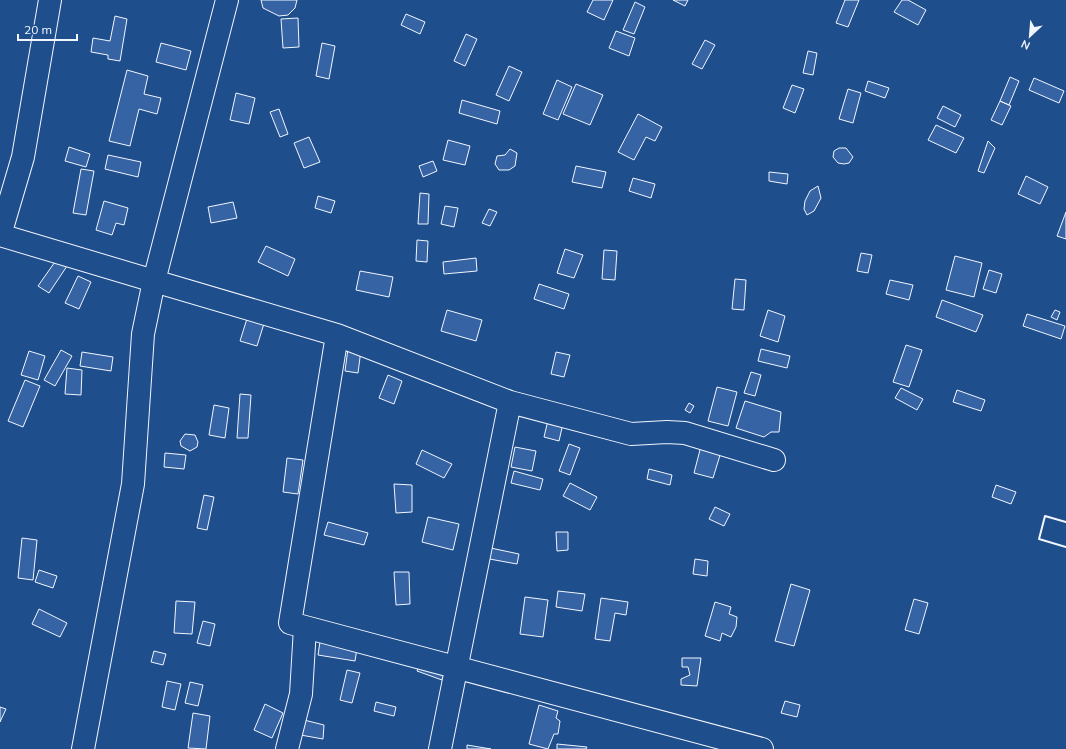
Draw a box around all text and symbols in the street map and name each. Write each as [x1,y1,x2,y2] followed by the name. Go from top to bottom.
[18,16,77,42] scale bar
[1010,16,1050,56] north arrow
[24,22,52,37] text: 20 m
[1019,37,1032,53] text: N

